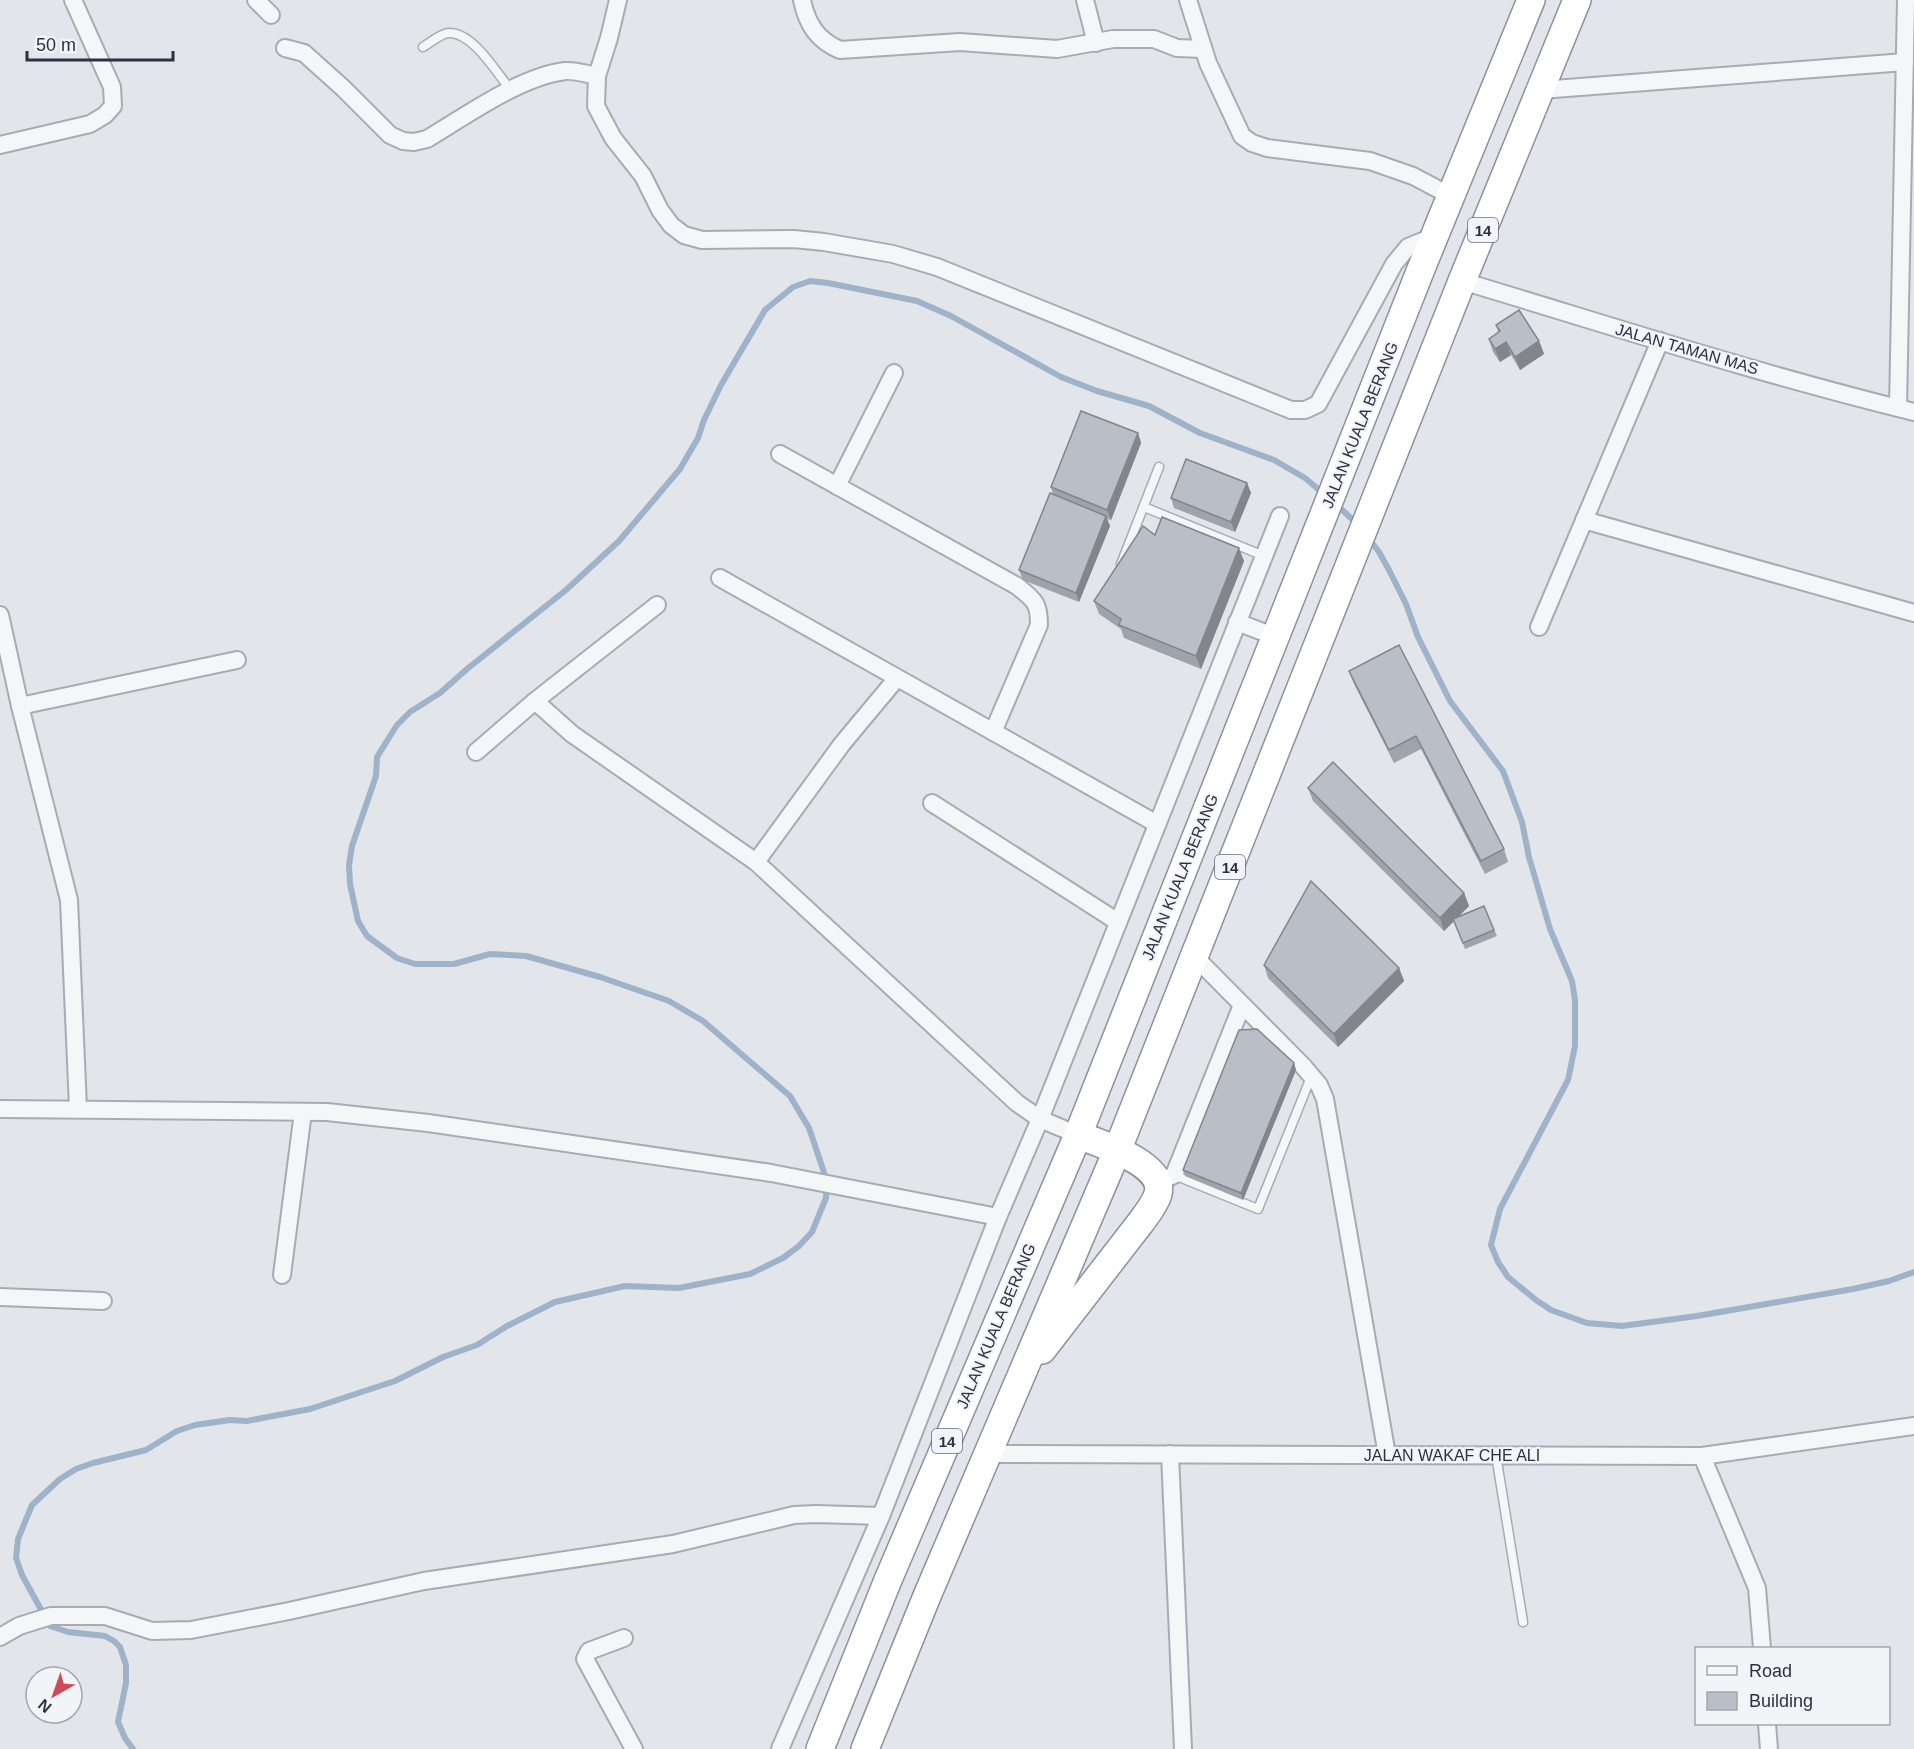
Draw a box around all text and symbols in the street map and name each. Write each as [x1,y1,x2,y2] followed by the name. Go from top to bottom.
[27,24,172,62] scale bar
[36,35,76,55] text: 50 m
[1468,218,1498,242] road number: 14
[1614,320,1760,378] street label: JALAN TAMAN MAS
[1319,339,1401,511] street label: JALAN KUALA BERANG
[1139,791,1221,963] street label: JALAN KUALA BERANG
[1215,855,1245,879] road number: 14
[953,1241,1039,1411] street label: JALAN KUALA BERANG
[932,1429,962,1453] road number: 14
[1364,1447,1540,1464] street label: JALAN WAKAF CHE ALI
[1695,1647,1890,1725] legend
[1749,1661,1792,1681] text: Road
[24,1665,84,1725] north arrow
[1749,1691,1813,1711] text: Building
[35,1696,55,1716] text: N

